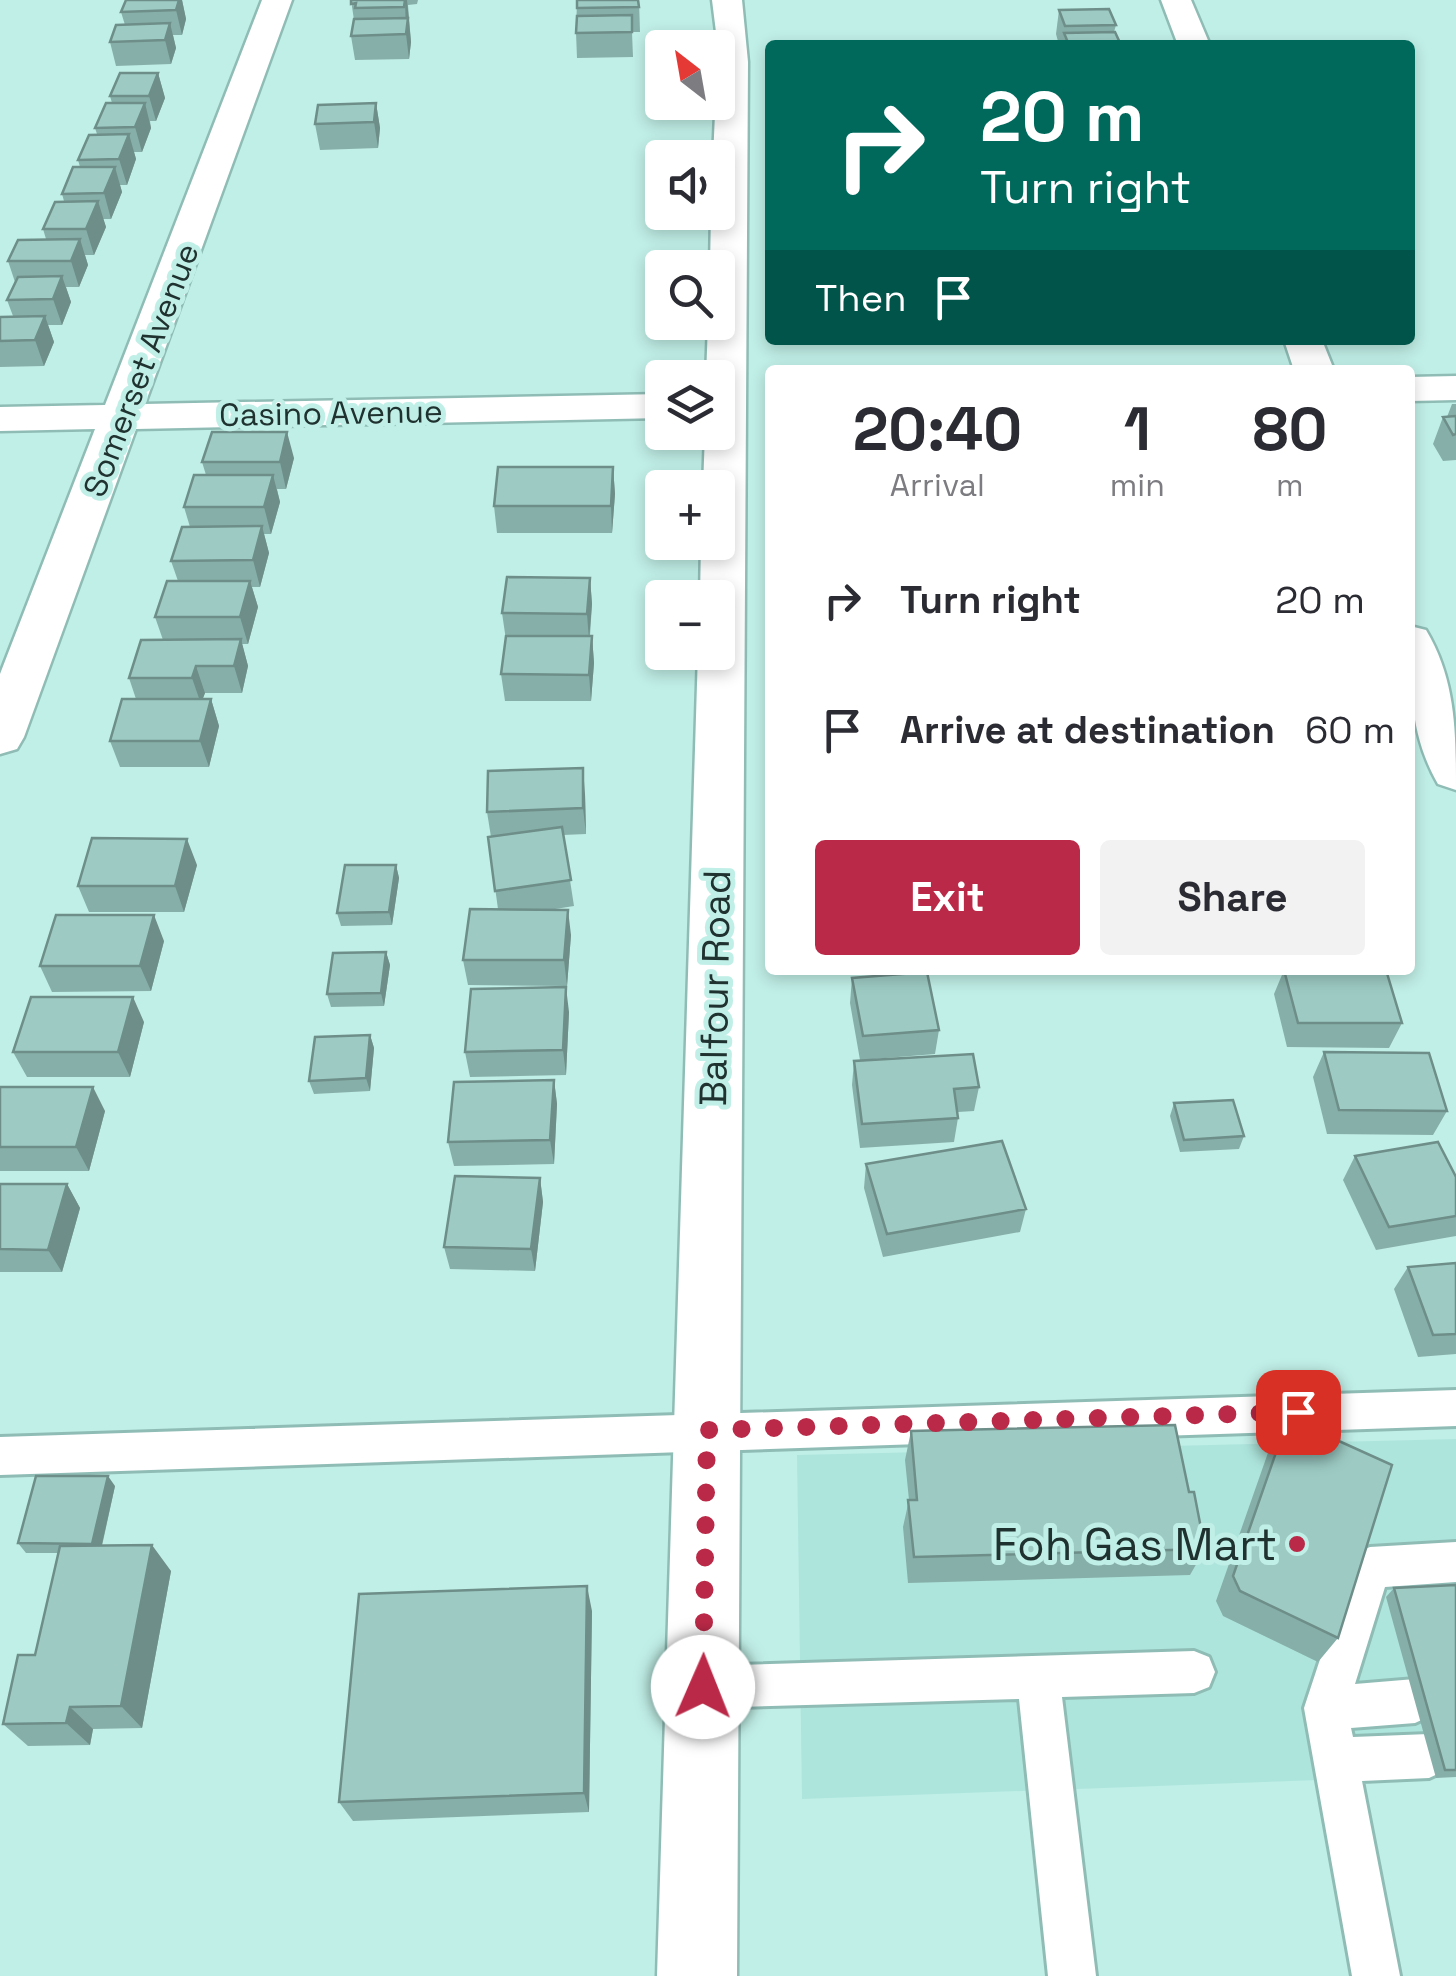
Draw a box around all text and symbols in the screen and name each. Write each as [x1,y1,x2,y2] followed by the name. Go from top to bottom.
[645,30,735,120] north arrow
[645,30,735,670] map controls
[980,72,1145,161] text: 20 m
[815,80,945,210] icon: right
[645,140,735,230] button: sound
[980,159,1191,216] text: Turn right
[74,238,208,502] street label: Somerset Avenue
[645,250,735,340] button: search
[926,270,981,325] icon: arrive
[815,274,906,322] text: Then
[645,360,735,450] button: layers
[219,391,443,435] street label: Casino Avenue
[853,391,1022,468] text: 20:40
[1124,391,1151,468] text: 1
[1252,391,1327,468] text: 80
[890,465,985,505] text: Arrival
[1110,465,1165,505] text: min
[1276,465,1304,505] text: m
[645,470,735,560] button: +
[815,573,870,628] icon: right
[900,576,1081,624] text: Turn right
[1275,576,1365,624] text: 20 m
[645,580,735,670] button: −
[815,703,870,758] icon: arrive
[900,706,1275,754] text: Arrive at destination
[1305,706,1395,754] text: 60 m
[815,840,1080,955] button: Exit
[1100,840,1365,955] button: Share
[689,869,741,1107] street label: Balfour Road
[1256,1370,1341,1455] pin
[1271,1385,1326,1440] icon: arrive
[993,1516,1277,1573] place label: Foh Gas Mart
[1286,1533,1308,1555] marker: Foh Gas Mart
[651,1635,755,1739] position arrow

